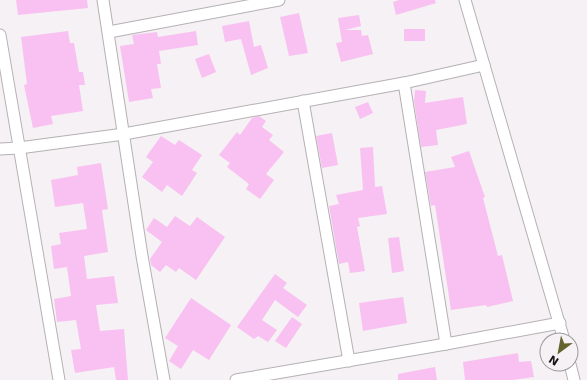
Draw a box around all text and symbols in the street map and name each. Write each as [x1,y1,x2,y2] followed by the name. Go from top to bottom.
[539,332,579,372] north arrow
[547,352,561,368] text: N

